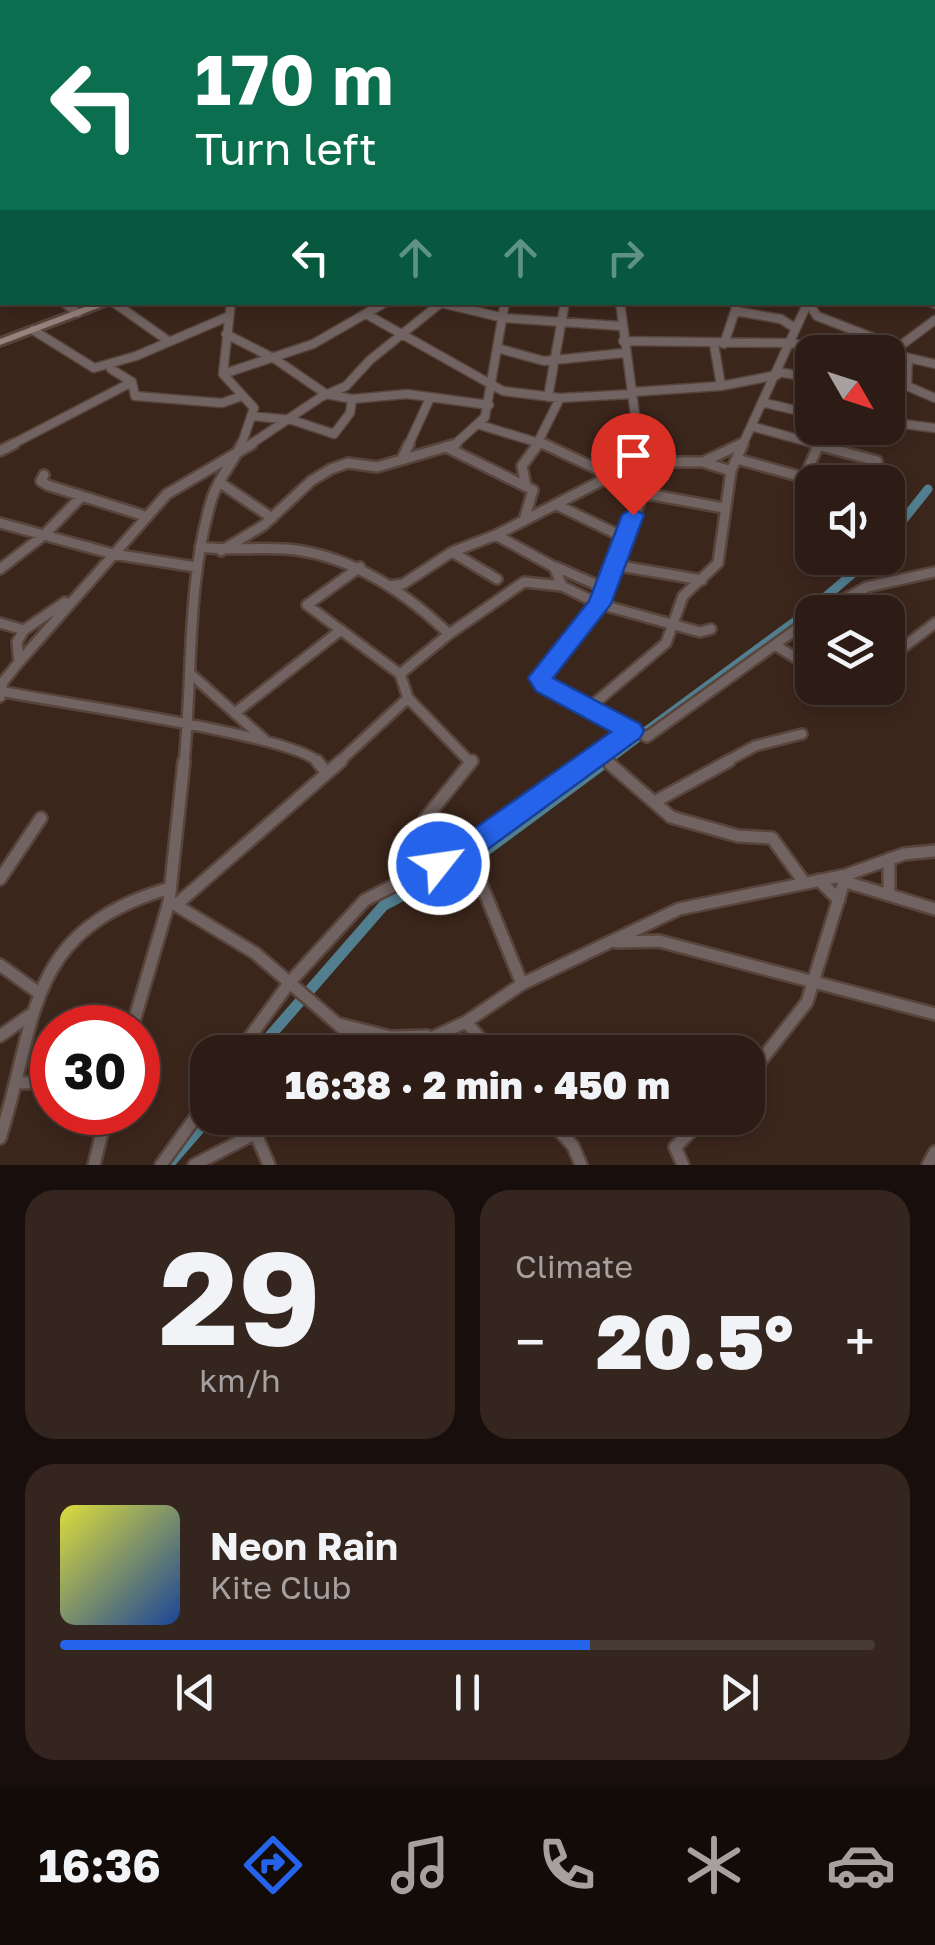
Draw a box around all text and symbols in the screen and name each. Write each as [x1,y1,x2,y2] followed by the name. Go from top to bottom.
[195,36,393,120] text: 170 m
[30,40,160,170] icon: left
[195,121,377,175] text: Turn left
[283,230,338,285] icon: left
[388,230,443,285] icon: ahead
[493,230,548,285] icon: ahead
[598,230,653,285] icon: right
[795,335,905,445] north arrow
[795,335,905,705] map controls
[591,413,676,516] pin
[606,428,661,483] icon: arrive
[795,465,905,575] button: sound
[795,595,905,705] button: layers
[387,812,491,916] position arrow
[30,1005,160,1135] speed limit sign: 30
[285,1062,670,1107] text: 16:38 · 2 min · 450 m
[159,1218,321,1374] text: 29
[515,1247,633,1285] text: Climate
[596,1295,794,1386] text: 20.5°
[515,1308,545,1374] text: −
[845,1308,875,1374] text: +
[199,1361,281,1399] text: km/h
[210,1523,398,1568] text: Neon Rain
[210,1568,351,1606] text: Kite Club
[168,1665,223,1720] icon: previous
[440,1665,495,1720] icon: pause
[712,1665,767,1720] icon: next
[238,1830,308,1900] icon: directions
[385,1830,455,1900] icon: music
[532,1830,602,1900] icon: phone
[679,1830,749,1900] icon: climate
[826,1830,896,1900] icon: car
[39,1838,161,1892] text: 16:36

